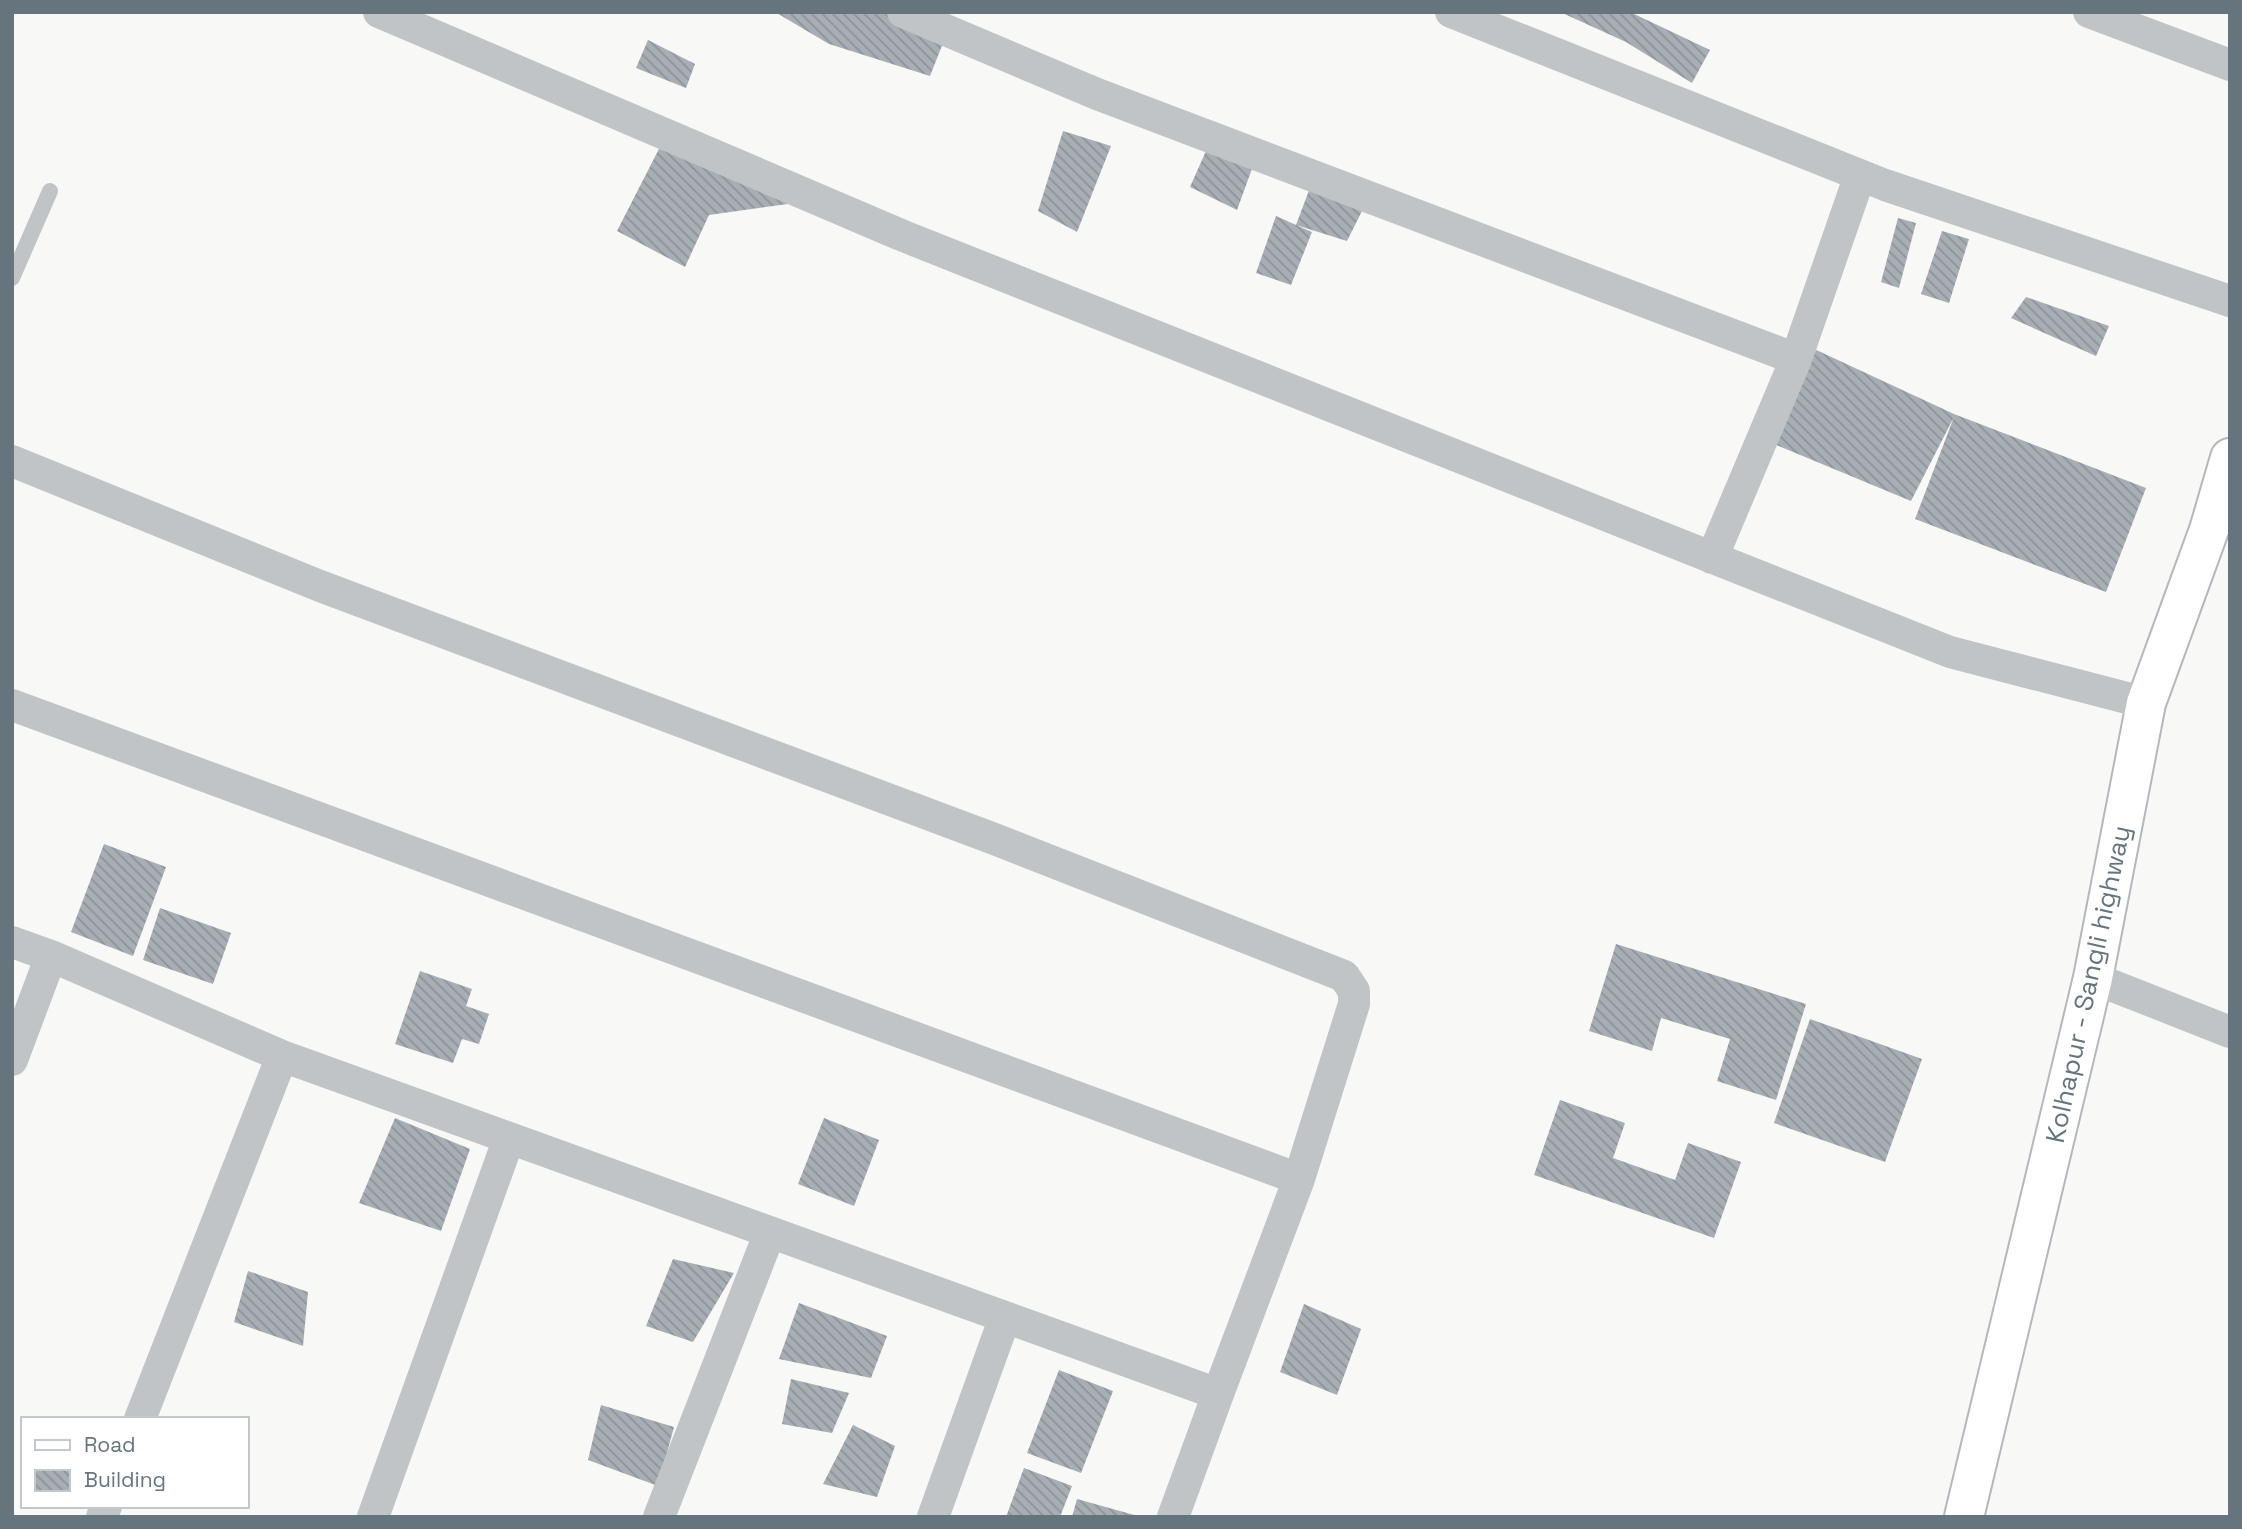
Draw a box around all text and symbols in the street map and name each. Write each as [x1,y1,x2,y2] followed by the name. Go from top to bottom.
[2038,822,2138,1146] street label: Kolhapur - Sangli highway
[21,1417,248,1508] legend
[84,1431,136,1458] text: Road
[84,1466,166,1493] text: Building

